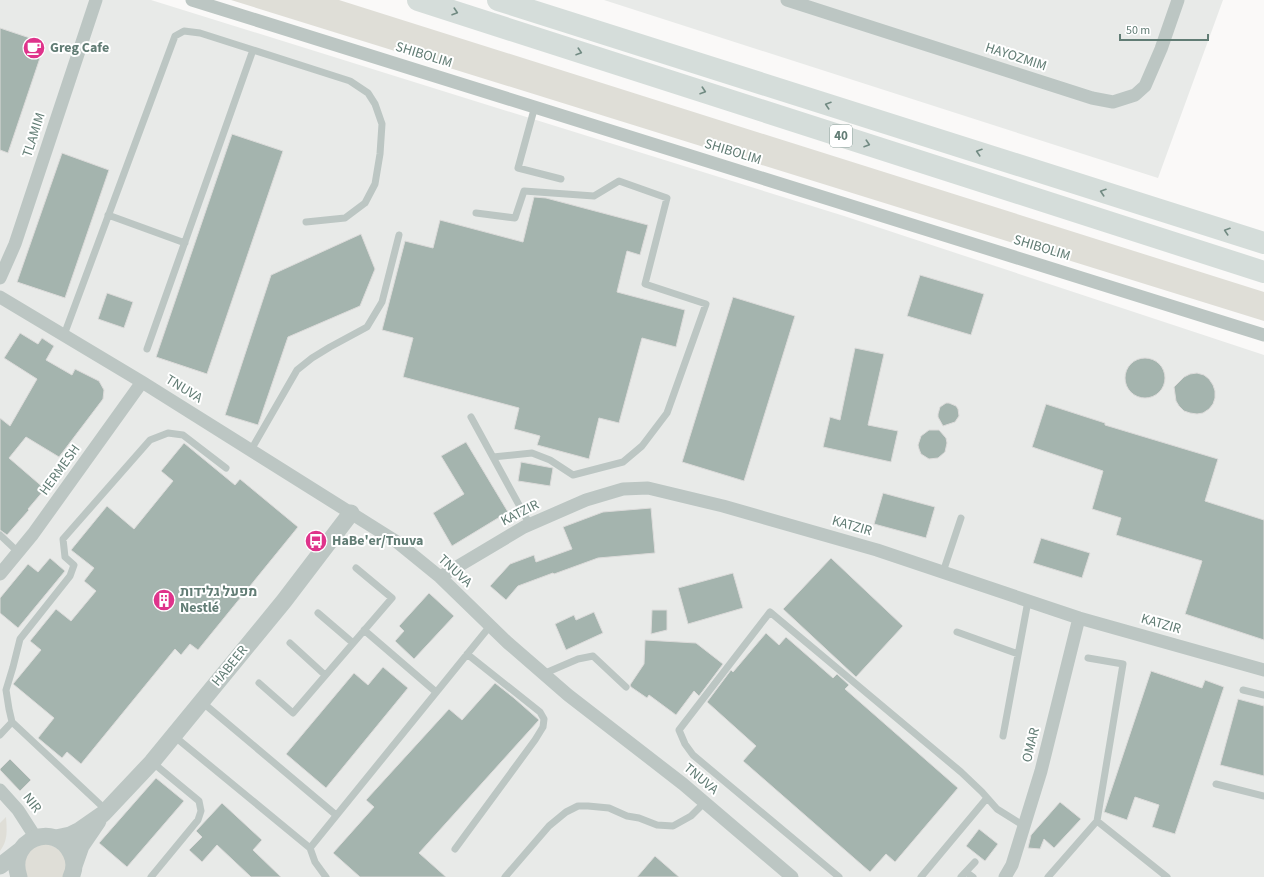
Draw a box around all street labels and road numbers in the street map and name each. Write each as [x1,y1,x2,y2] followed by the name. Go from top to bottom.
[393,37,455,73] street label: SHIBOLIM
[983,38,1049,76] street label: HAYOZMIM
[17,110,51,160] street label: TLAMIM
[830,125,852,147] road number: 40
[702,134,764,170] street label: SHIBOLIM
[1011,230,1073,266] street label: SHIBOLIM
[162,370,207,408] street label: TNUVA
[35,440,85,500] street label: HERMESH
[497,495,543,531] street label: KATZIR
[830,511,874,541] street label: KATZIR
[433,550,477,592] street label: TNUVA
[1139,609,1183,639] street label: KATZIR
[207,641,253,691] street label: HABEER
[1017,726,1045,764] street label: OMAR
[679,758,723,800] street label: TNUVA
[18,789,46,817] street label: NIR

